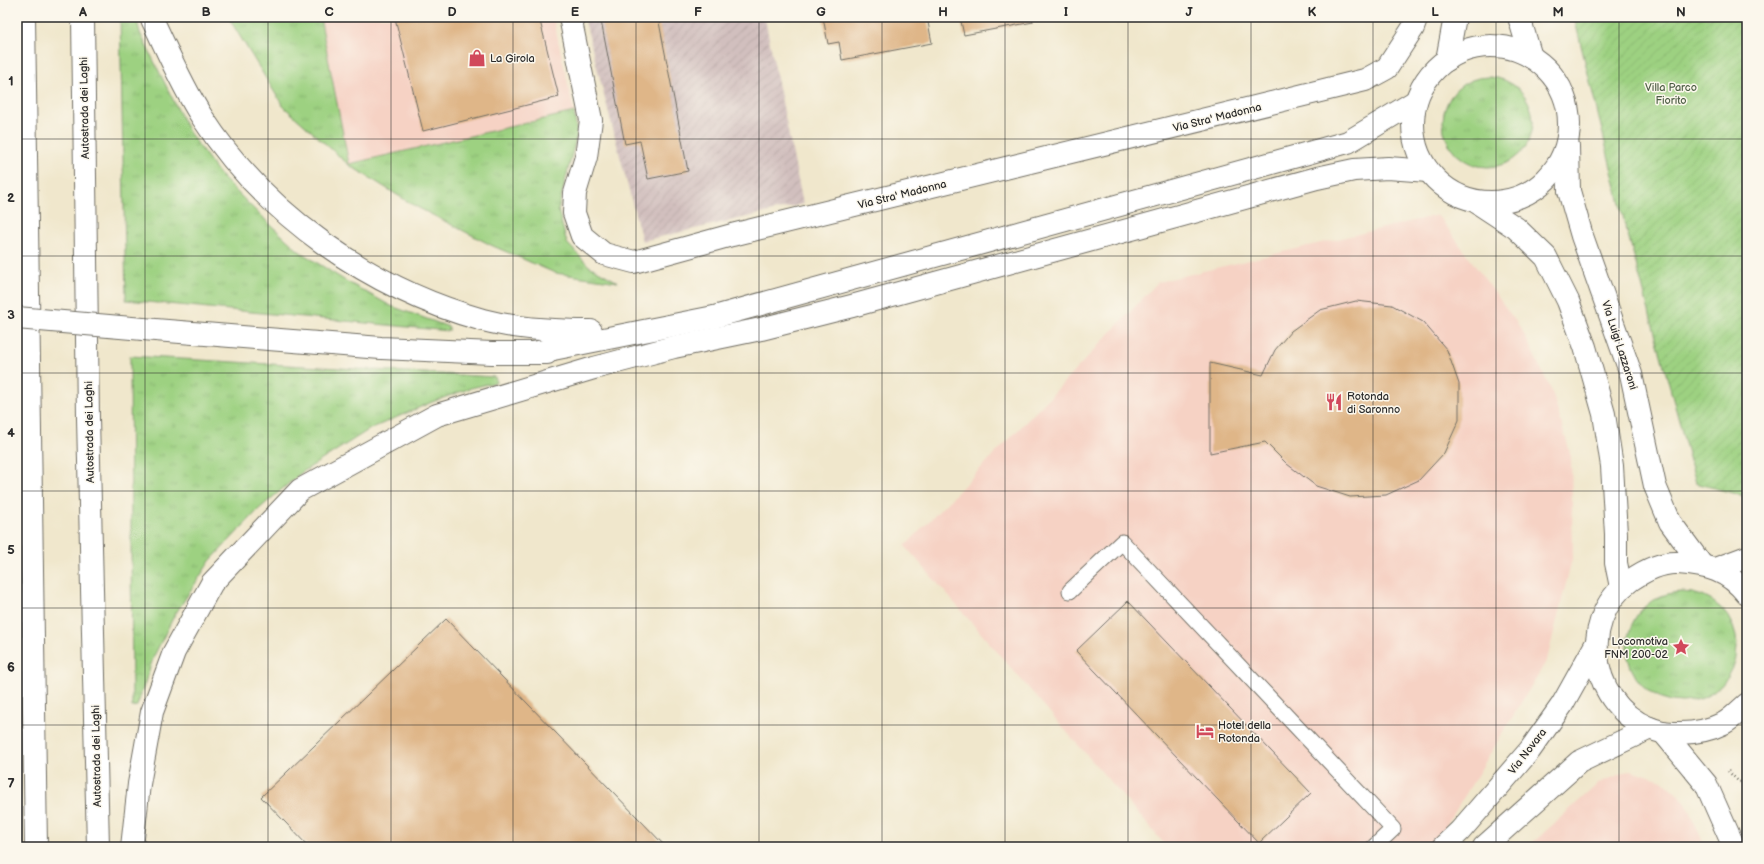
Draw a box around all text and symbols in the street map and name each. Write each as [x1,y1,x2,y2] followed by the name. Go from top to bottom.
[78,4,87,20] text: A
[201,4,211,20] text: B
[324,4,334,20] text: C
[447,4,457,20] text: D
[571,4,580,20] text: E
[694,4,702,20] text: F
[816,4,826,20] text: G
[938,4,948,20] text: H
[1064,4,1068,20] text: I
[1185,4,1193,20] text: J
[1308,4,1317,20] text: K
[1431,4,1439,20] text: L
[1552,4,1564,20] text: M
[1676,4,1686,20] text: N
[467,48,487,68] shop icon: La Girola
[490,52,535,65] place label: La Girola
[77,57,92,159] street label: Autostrada dei Laghi
[8,73,14,89] text: 1
[1645,81,1697,107] park label: Villa Parco Fiorito
[1172,100,1263,135] street label: Via Stra' Madonna
[857,177,948,212] street label: Via Stra' Madonna
[7,190,15,206] text: 2
[1599,299,1640,391] street label: Via Luigi Lazzaroni
[7,307,15,323] text: 3
[82,381,97,483] street label: Autostrada dei Laghi
[1347,390,1400,416] place label: Rotonda di Saronno
[1324,392,1344,412] restaurant icon: Rotonda di Saronno
[7,425,15,441] text: 4
[7,542,15,558] text: 5
[1604,635,1669,661] place label: Locomotiva FNM 200-02
[1671,637,1691,657] place icon: Locomotiva FNM 200-02
[7,659,15,675] text: 6
[89,705,104,807] street label: Autostrada dei Laghi
[1218,719,1271,745] place label: Hotel della Rotonda
[1195,721,1215,741] hotel icon: Hotel della Rotonda
[1506,726,1549,777] street label: Via Novara
[7,776,15,792] text: 7

